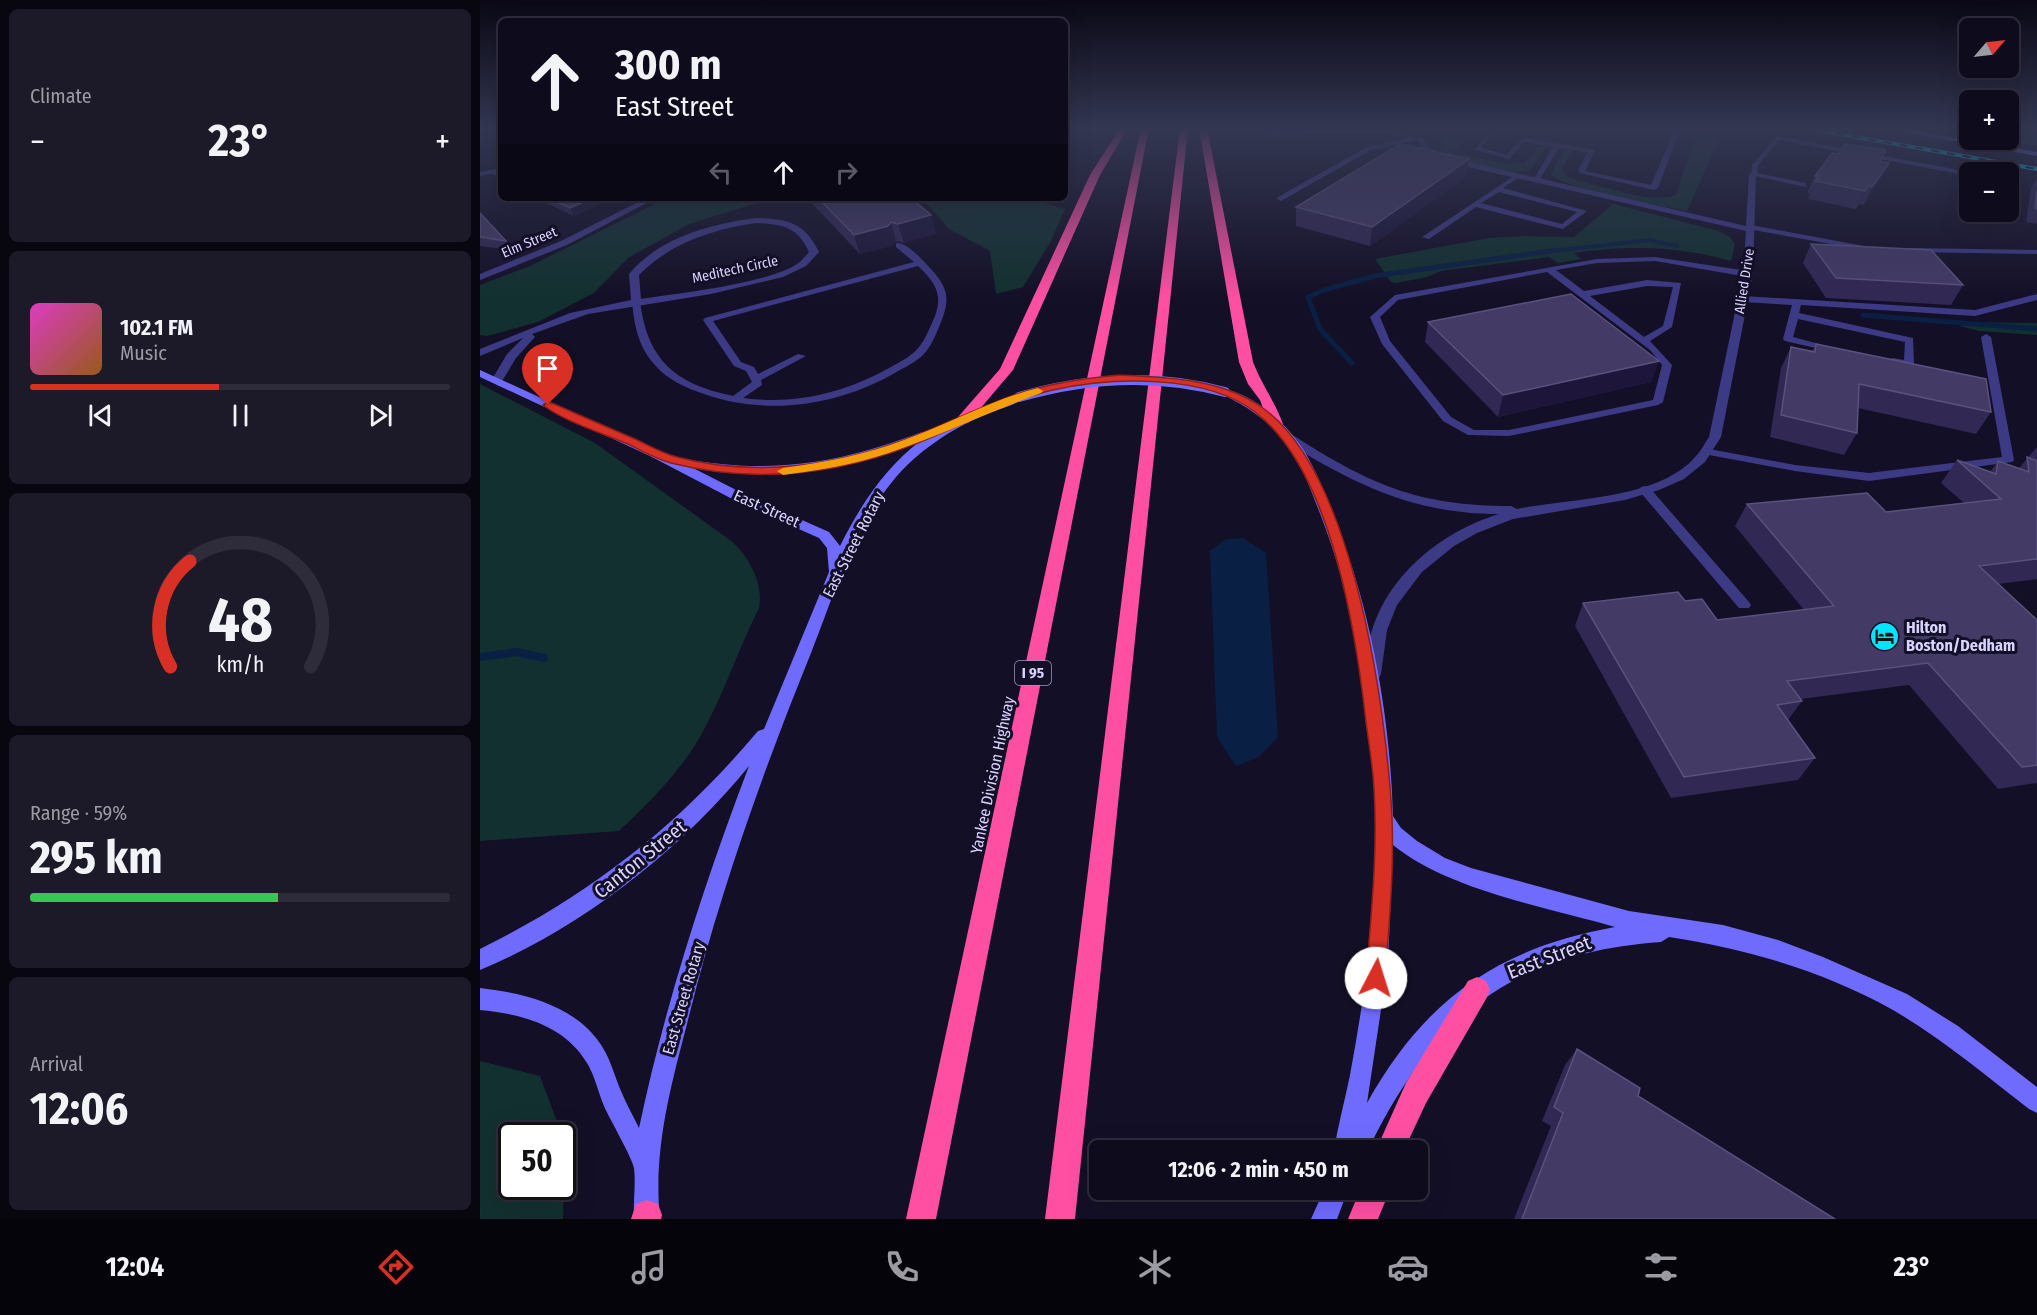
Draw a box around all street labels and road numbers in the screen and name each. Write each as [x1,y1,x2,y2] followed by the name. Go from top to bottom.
[499,223,560,262] street label: Elm Street
[1731,247,1758,315] street label: Allied Drive
[691,252,780,287] street label: Meditech Circle
[731,485,803,532] street label: East Street
[819,487,889,600] street label: East Street Rotary
[1015,661,1051,685] road number: I 95
[967,694,1019,856] street label: Yankee Division Highway
[589,814,691,903] street label: Canton Street
[1504,930,1595,984] street label: East Street
[658,939,709,1057] street label: East Street Rotary

